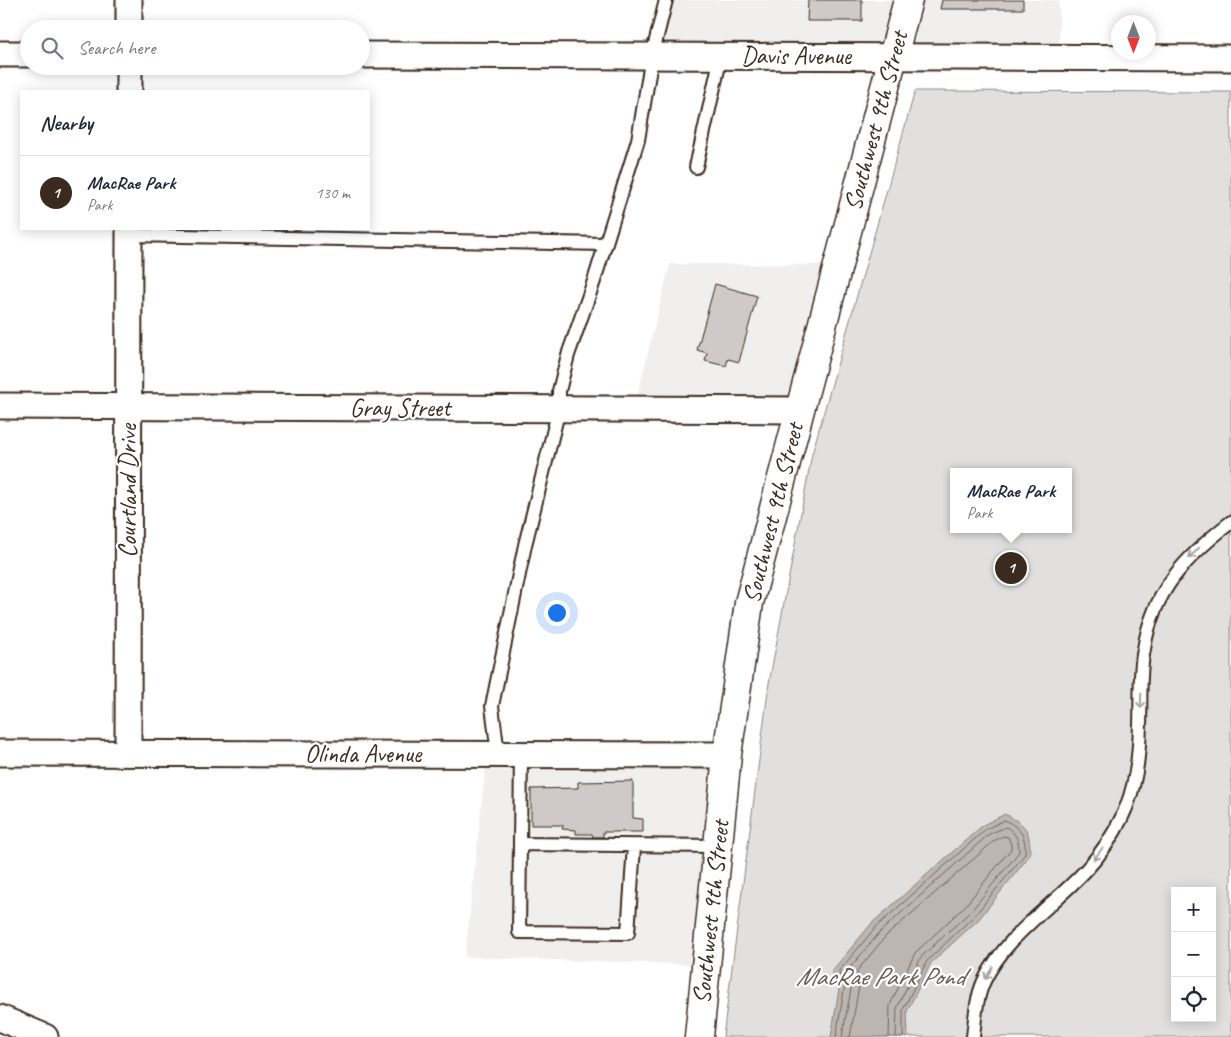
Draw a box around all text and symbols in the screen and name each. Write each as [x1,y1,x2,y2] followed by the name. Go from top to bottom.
[1111,15,1156,60] north arrow
[20,20,370,75] search box
[837,25,916,214] street label: Southwest 9th Street
[38,34,66,62] icon: search
[78,36,155,60] text: Search here
[741,40,853,72] street label: Davis Avenue
[40,110,93,136] text: Nearby
[87,171,175,195] text: MacRae Park
[52,183,60,203] text: 1
[316,183,350,203] text: 130 m
[87,195,112,215] text: Park
[350,392,453,424] street label: Gray Street
[735,417,811,606] street label: Southwest 9th Street
[112,422,144,558] street label: Courtland Drive
[950,468,1072,533] popup
[967,479,1055,503] text: MacRae Park
[967,503,992,523] text: Park
[1188,547,1200,559] one-way arrow
[995,549,1027,587] pin: 1
[544,600,570,626] your location
[1137,693,1146,709] one-way arrow
[305,738,423,770] street label: Olinda Avenue
[685,816,737,1005] street label: Southwest 9th Street
[1093,847,1103,861] one-way arrow
[1171,887,1216,1022] map controls
[1171,887,1216,932] button: +
[1171,932,1216,977] button: −
[796,960,972,993] water label: MacRae Park Pond
[983,965,993,980] one-way arrow
[1171,977,1216,1022] button: locate

